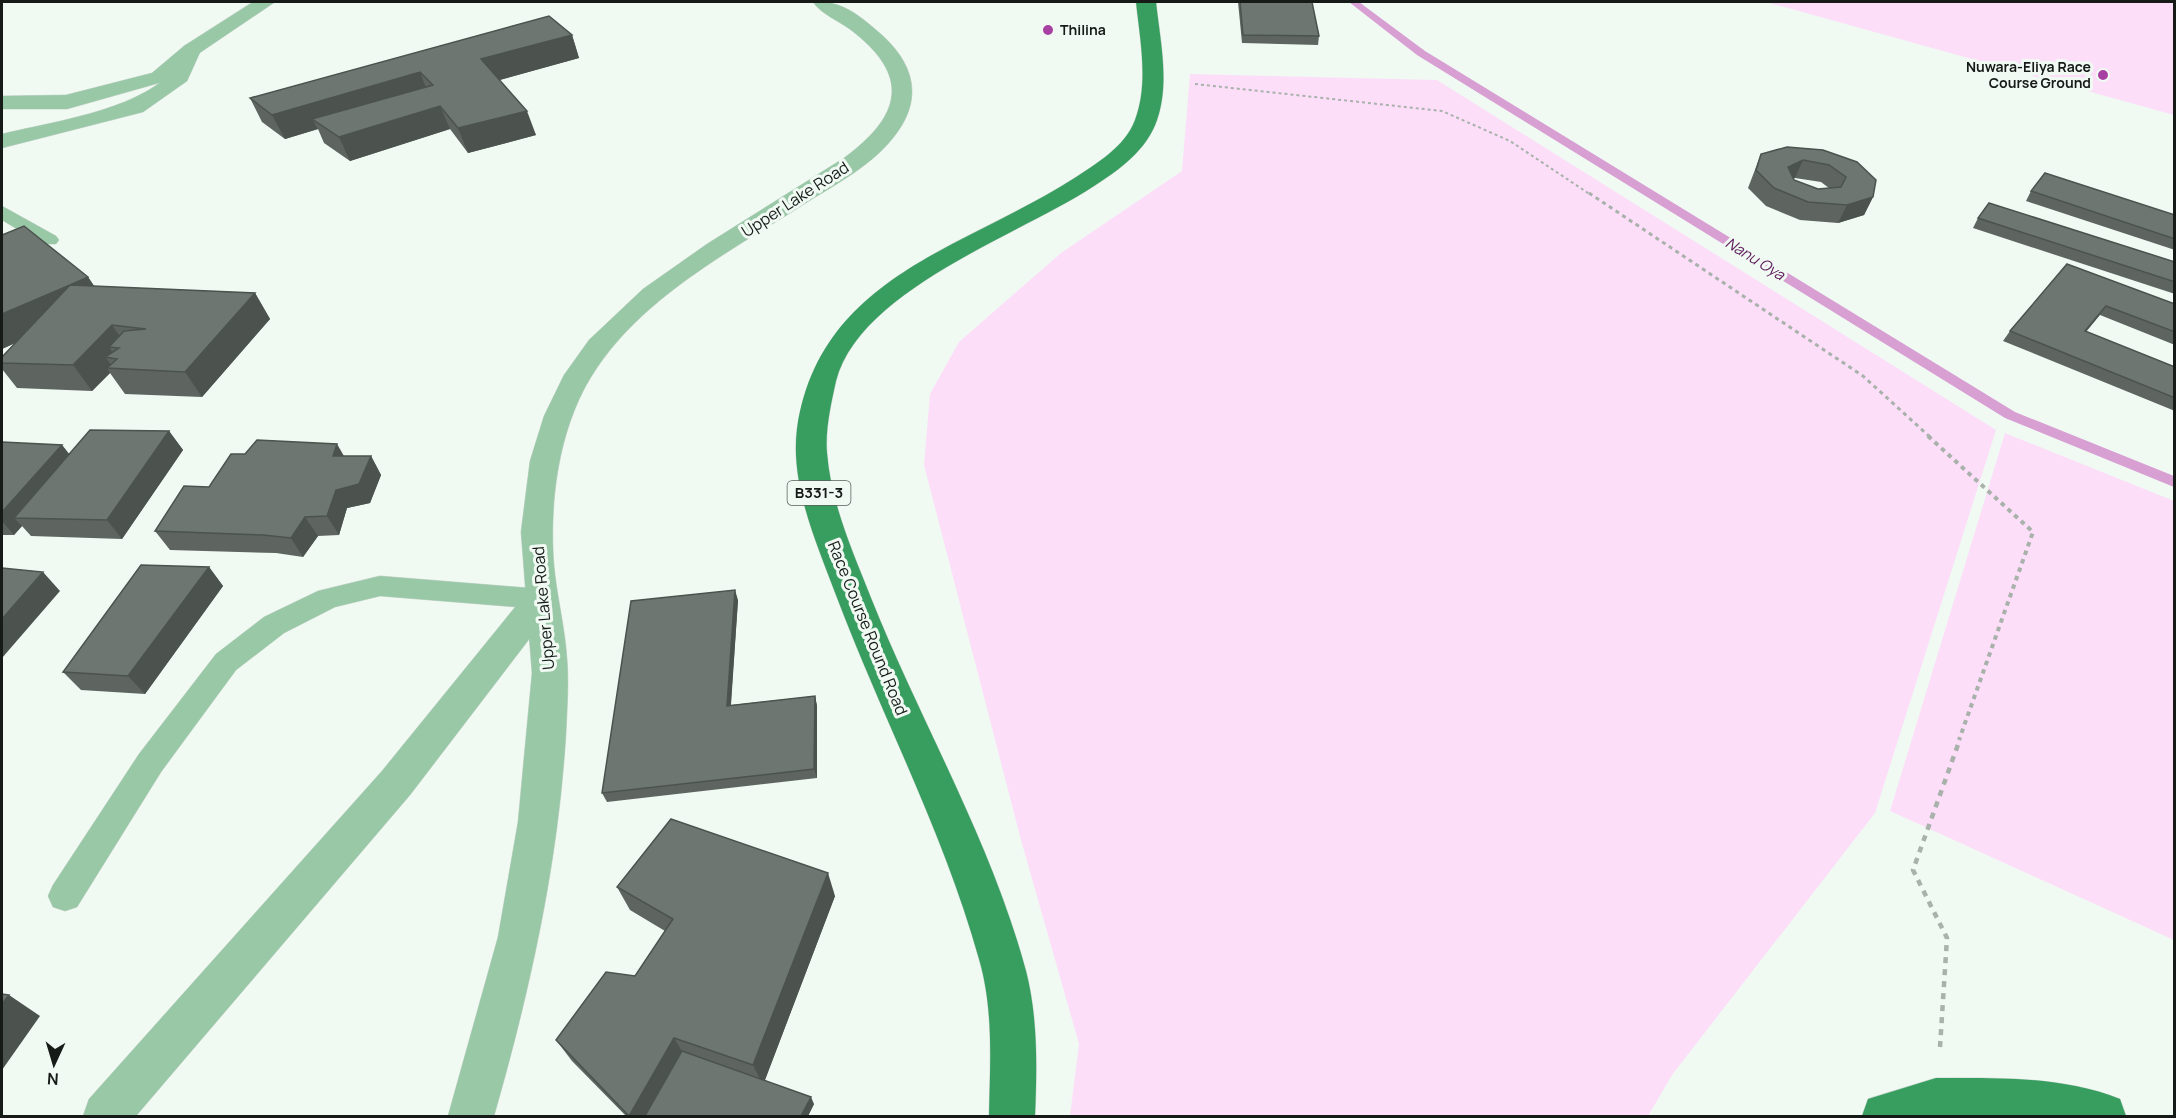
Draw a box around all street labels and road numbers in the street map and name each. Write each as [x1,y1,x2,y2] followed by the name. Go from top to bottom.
[737,156,853,242] street label: Upper Lake Road
[788,481,850,505] road number: B331-3
[823,538,913,718] street label: Race Course Round Road
[527,545,559,671] street label: Upper Lake Road

